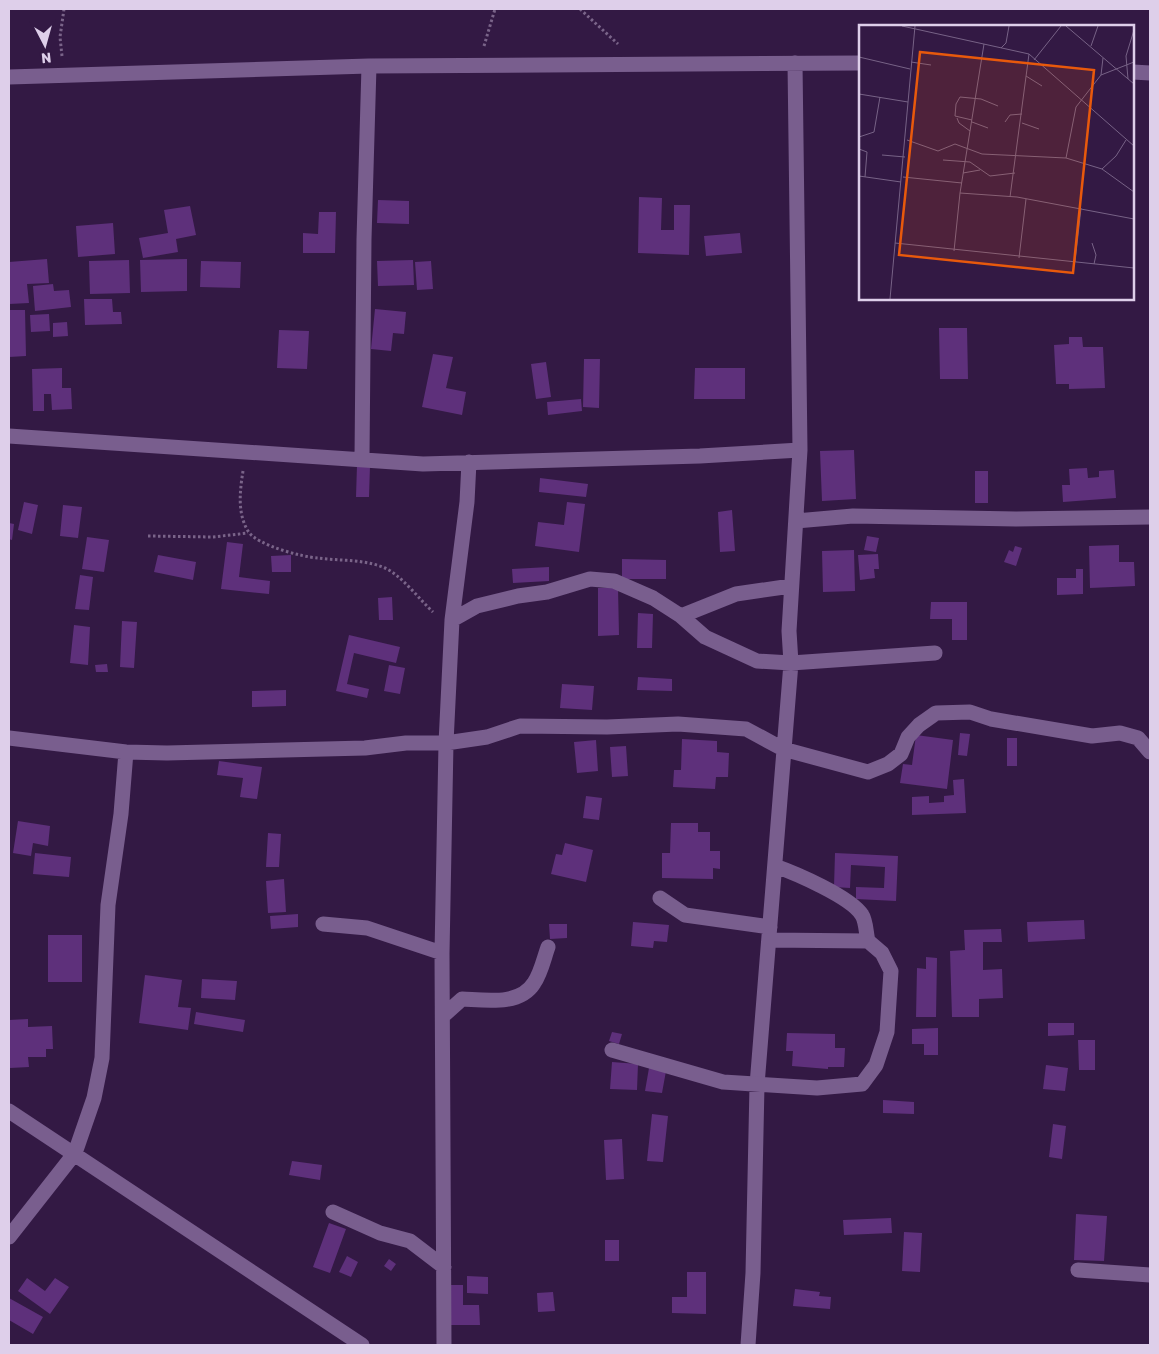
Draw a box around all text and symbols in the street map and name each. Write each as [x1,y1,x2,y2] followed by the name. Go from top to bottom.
[20,20,70,70] north arrow
[859,25,1134,300] inset map
[40,48,52,66] text: N

